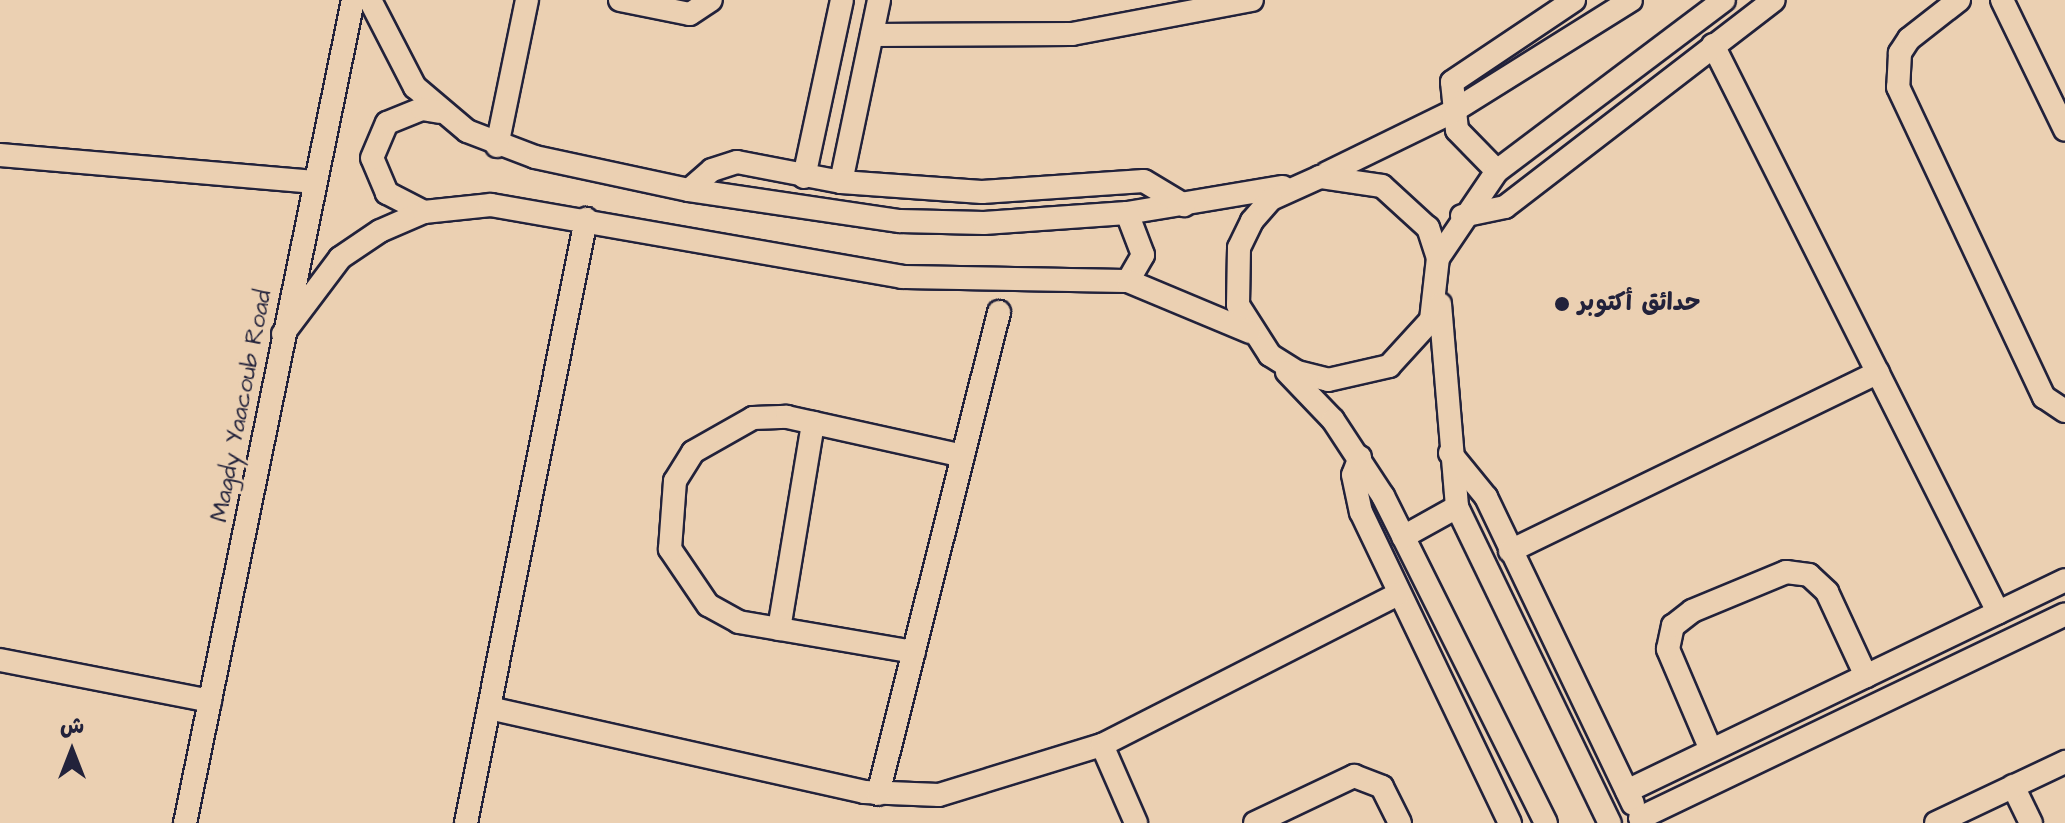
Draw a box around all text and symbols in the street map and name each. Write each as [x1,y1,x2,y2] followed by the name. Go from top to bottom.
[205,287,279,525] street label: Magdy Yaacoub Road
[1578,290,1700,318] place label: حدائق أكتوبر
[1553,295,1571,313] marker: حدائق أكتوبر
[32,711,112,791] north arrow
[60,711,84,742] text: ش

